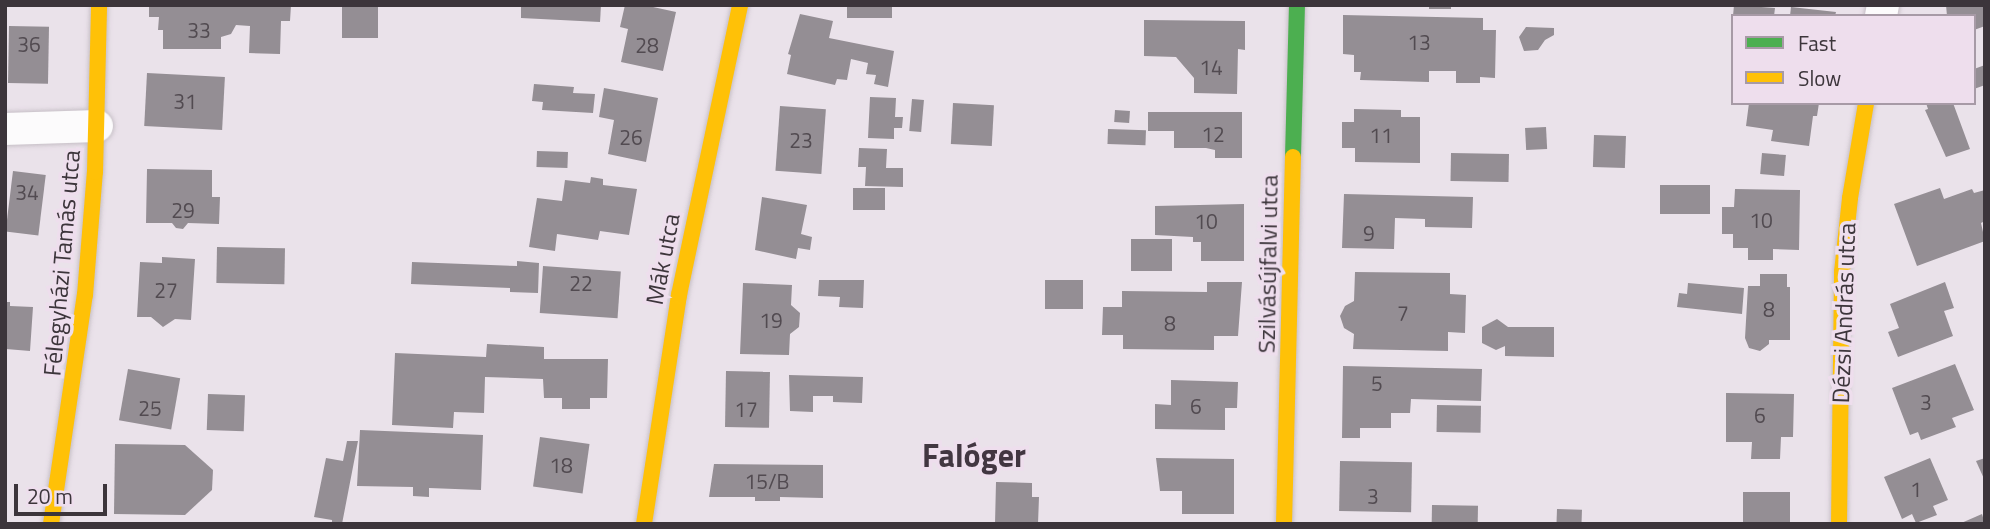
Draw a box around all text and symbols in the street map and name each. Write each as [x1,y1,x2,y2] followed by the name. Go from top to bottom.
[1731,14,1976,105] legend
[187,17,211,43] house number: 33
[1798,27,1836,59] text: Fast
[1407,29,1431,55] house number: 13
[17,31,41,57] house number: 36
[635,32,659,58] house number: 28
[1199,54,1223,80] house number: 14
[1798,62,1841,94] text: Slow
[173,88,197,114] house number: 31
[1201,121,1225,147] house number: 12
[1369,122,1393,148] house number: 11
[619,124,643,150] house number: 26
[789,127,813,153] house number: 23
[38,149,86,377] street label: Félegyházi Tamás utca
[1252,175,1284,353] street label: Szilvásújfalvi utca
[15,179,39,205] house number: 34
[171,197,195,223] house number: 29
[1749,207,1773,233] house number: 10
[1194,208,1218,234] house number: 10
[640,211,686,307] street label: Mák utca
[1363,220,1375,246] house number: 9
[1826,222,1862,404] street label: Dézsi András utca
[569,270,593,296] house number: 22
[154,277,178,303] house number: 27
[1763,296,1775,322] house number: 8
[1397,300,1409,326] house number: 7
[759,307,783,333] house number: 19
[1164,310,1176,336] house number: 8
[1371,370,1383,396] house number: 5
[1920,389,1932,415] house number: 3
[1190,393,1202,419] house number: 6
[138,395,162,421] house number: 25
[734,396,758,422] house number: 17
[1754,402,1766,428] house number: 6
[922,436,1026,474] district label: Falóger
[549,452,573,478] house number: 18
[744,468,790,494] house number: 15/B
[18,470,110,514] scale bar
[1910,476,1922,502] house number: 1
[27,480,73,512] text: 20 m
[1367,483,1379,509] house number: 3

